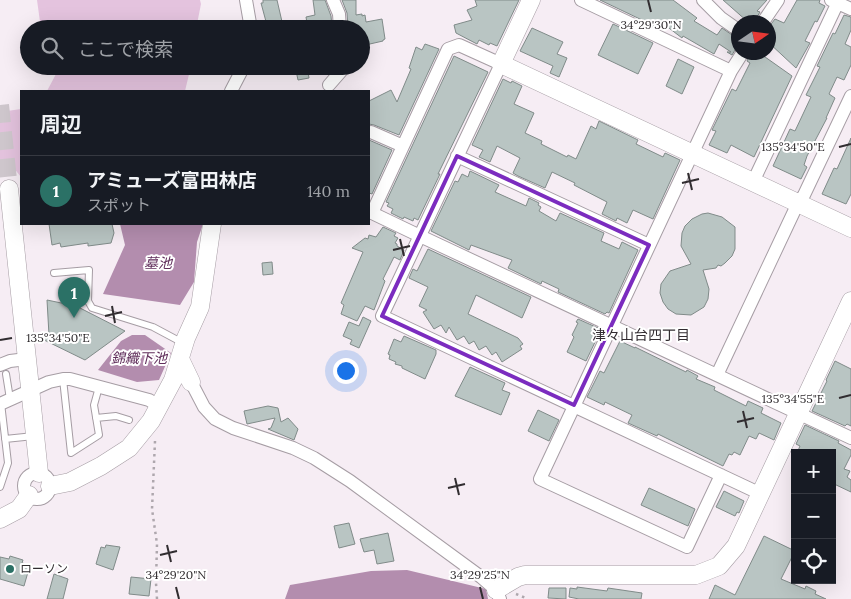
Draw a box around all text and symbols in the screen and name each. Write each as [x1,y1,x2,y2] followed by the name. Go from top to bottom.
[731,15,776,60] north arrow
[620,17,682,32] text: 34°29'30"N
[20,20,370,75] search box
[38,34,66,62] icon: search
[78,37,173,61] text: ここで検索
[40,111,82,138] text: 周辺
[761,139,825,154] text: 135°34'50"E
[87,168,257,192] text: アミューズ富田林店
[53,181,59,201] text: 1
[307,181,350,201] text: 140 m
[87,195,151,215] text: スポット
[144,254,174,272] water label: 墓池
[58,277,90,318] pin: 1
[592,326,690,344] district label: 津々山台四丁目
[26,330,90,345] text: 135°34'50"E
[111,349,169,367] water label: 錦織下池
[333,358,359,384] your location
[762,391,824,406] text: 135°34'55"E
[791,449,836,584] map controls
[791,449,836,494] button: +
[791,494,836,539] button: −
[791,539,836,584] button: locate
[20,561,68,576] place label: ローソン
[4,563,16,575] marker: ローソン
[146,567,206,582] text: 34°29'20"N
[450,567,510,582] text: 34°29'25"N

